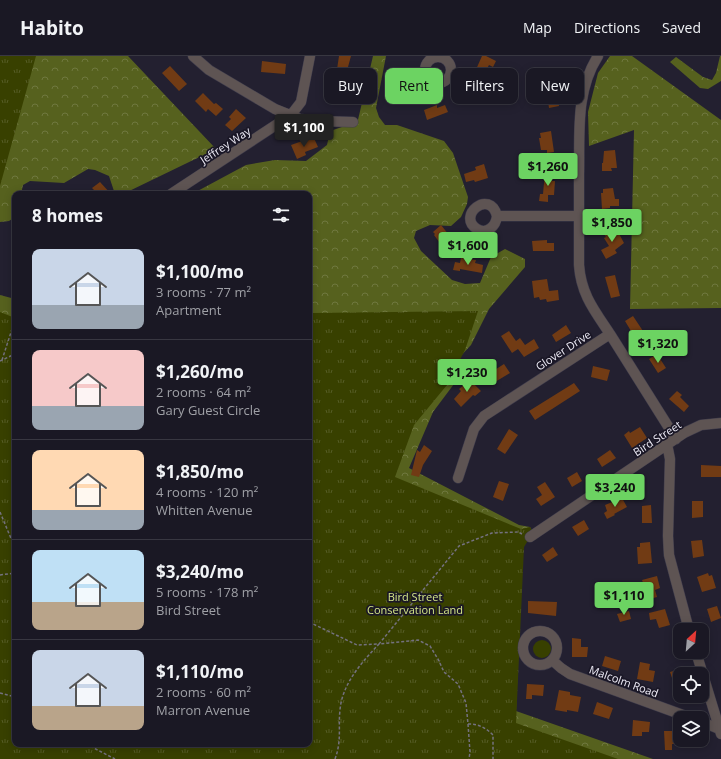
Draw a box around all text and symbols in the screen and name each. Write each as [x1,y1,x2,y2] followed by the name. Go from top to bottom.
[20,15,84,41] text: Habito
[523,18,552,37] text: Map
[574,18,640,37] text: Directions
[662,18,701,37] text: Saved
[324,68,377,104] chip: Buy
[385,68,443,104] chip: Rent
[451,68,518,104] chip: Filters
[526,68,584,104] chip: New
[271,114,337,148] pin: $1,100
[284,118,324,136] text: $1,100
[196,123,254,167] street label: Jeffrey Way
[515,153,581,187] pin: $1,260
[528,157,568,175] text: $1,260
[32,204,103,227] text: 8 homes
[270,204,292,226] icon: filters
[579,209,645,243] pin: $1,850
[592,213,632,231] text: $1,850
[435,232,501,266] pin: $1,600
[448,236,488,254] text: $1,600
[156,260,244,283] text: $1,100/mo
[64,265,112,313] icon: home
[156,283,251,301] text: 3 rooms · 77 m²
[156,301,221,319] text: Apartment
[532,326,594,374] street label: Glover Drive
[625,330,691,364] pin: $1,320
[638,334,678,352] text: $1,320
[434,359,500,393] pin: $1,230
[156,360,244,383] text: $1,260/mo
[447,363,487,381] text: $1,230
[64,366,112,414] icon: home
[156,383,251,401] text: 2 rooms · 64 m²
[156,401,260,419] text: Gary Guest Circle
[630,417,684,459] street label: Bird Street
[156,460,244,483] text: $1,850/mo
[64,466,112,514] icon: home
[582,474,648,508] pin: $3,240
[595,478,635,496] text: $3,240
[156,483,258,501] text: 4 rooms · 120 m²
[156,501,252,519] text: Whitten Avenue
[156,560,244,583] text: $3,240/mo
[64,566,112,614] icon: home
[591,582,657,616] pin: $1,110
[156,583,258,601] text: 5 rooms · 178 m²
[604,586,644,604] text: $1,110
[367,589,463,617] park label: Bird Street Conservation Land
[156,601,221,619] text: Bird Street
[673,623,709,659] north arrow
[673,623,709,747] map controls
[156,660,244,683] text: $1,110/mo
[587,662,661,700] street label: Malcolm Road
[64,666,112,714] icon: home
[673,667,709,703] button: locate
[156,683,251,701] text: 2 rooms · 60 m²
[156,701,250,719] text: Marron Avenue
[673,711,709,747] button: layers

